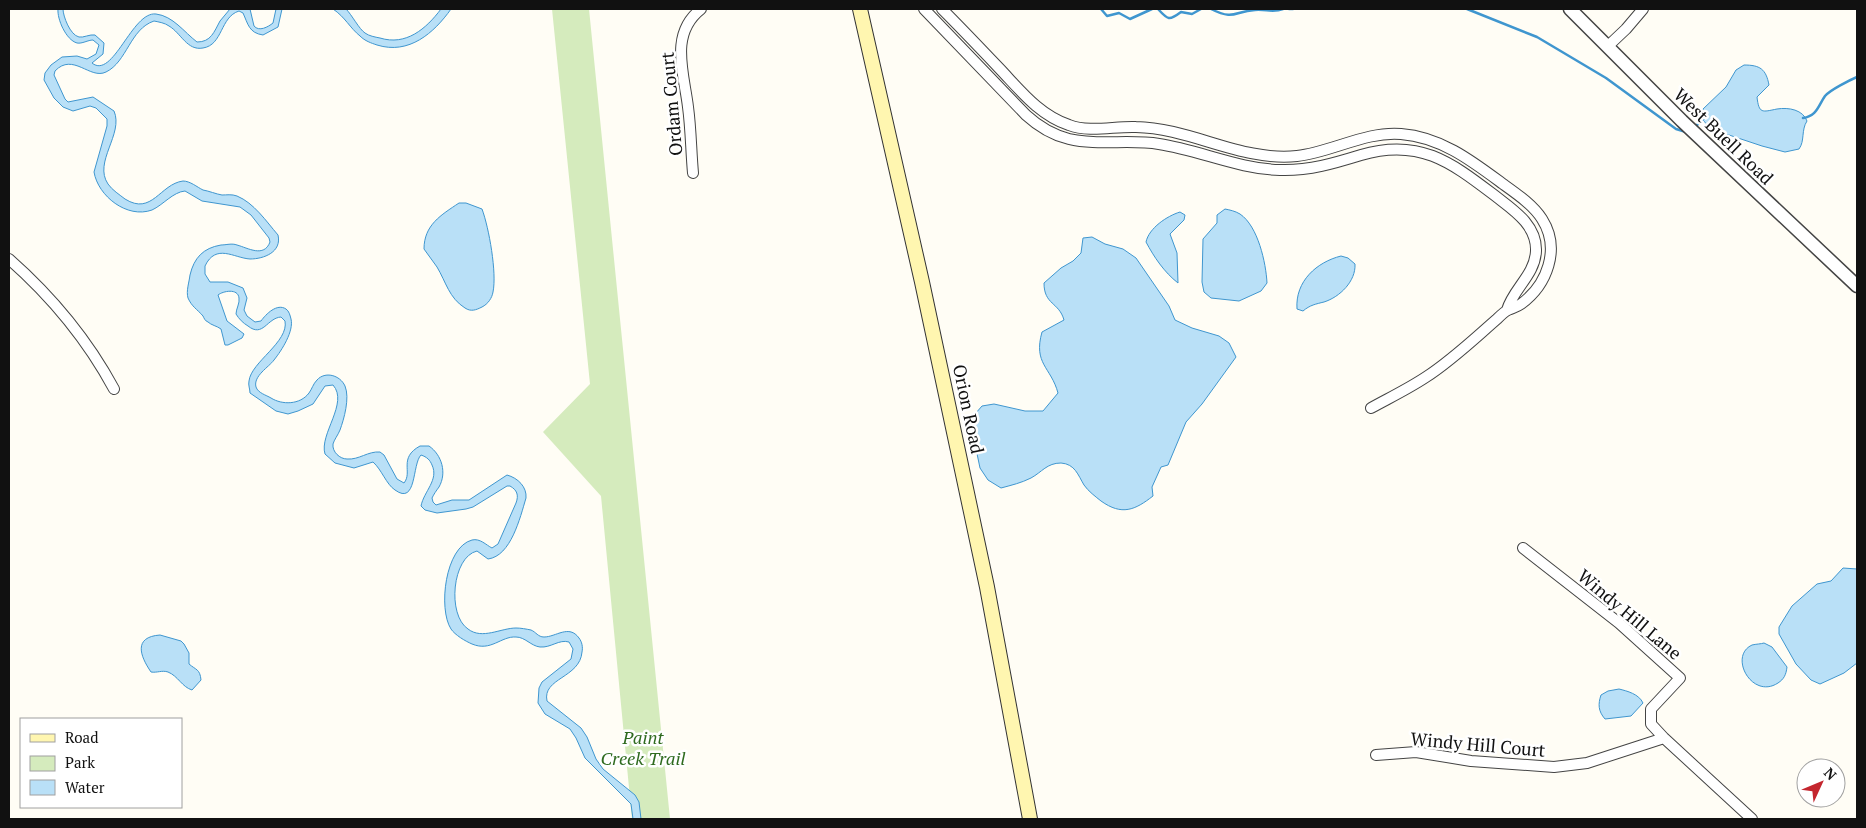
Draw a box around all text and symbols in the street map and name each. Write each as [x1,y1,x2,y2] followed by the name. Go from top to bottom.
[654,51,687,157] street label: Ordam Court
[1669,82,1779,190] street label: West Buell Road
[948,362,990,456] street label: Orion Road
[1573,563,1687,665] street label: Windy Hill Lane
[20,718,182,808] legend
[601,725,685,770] park label: Paint Creek Trail
[1410,726,1547,762] street label: Windy Hill Court
[65,727,98,747] text: Road
[65,752,95,772] text: Park
[1796,758,1846,808] north arrow
[1820,763,1841,784] text: N
[65,777,105,797] text: Water

